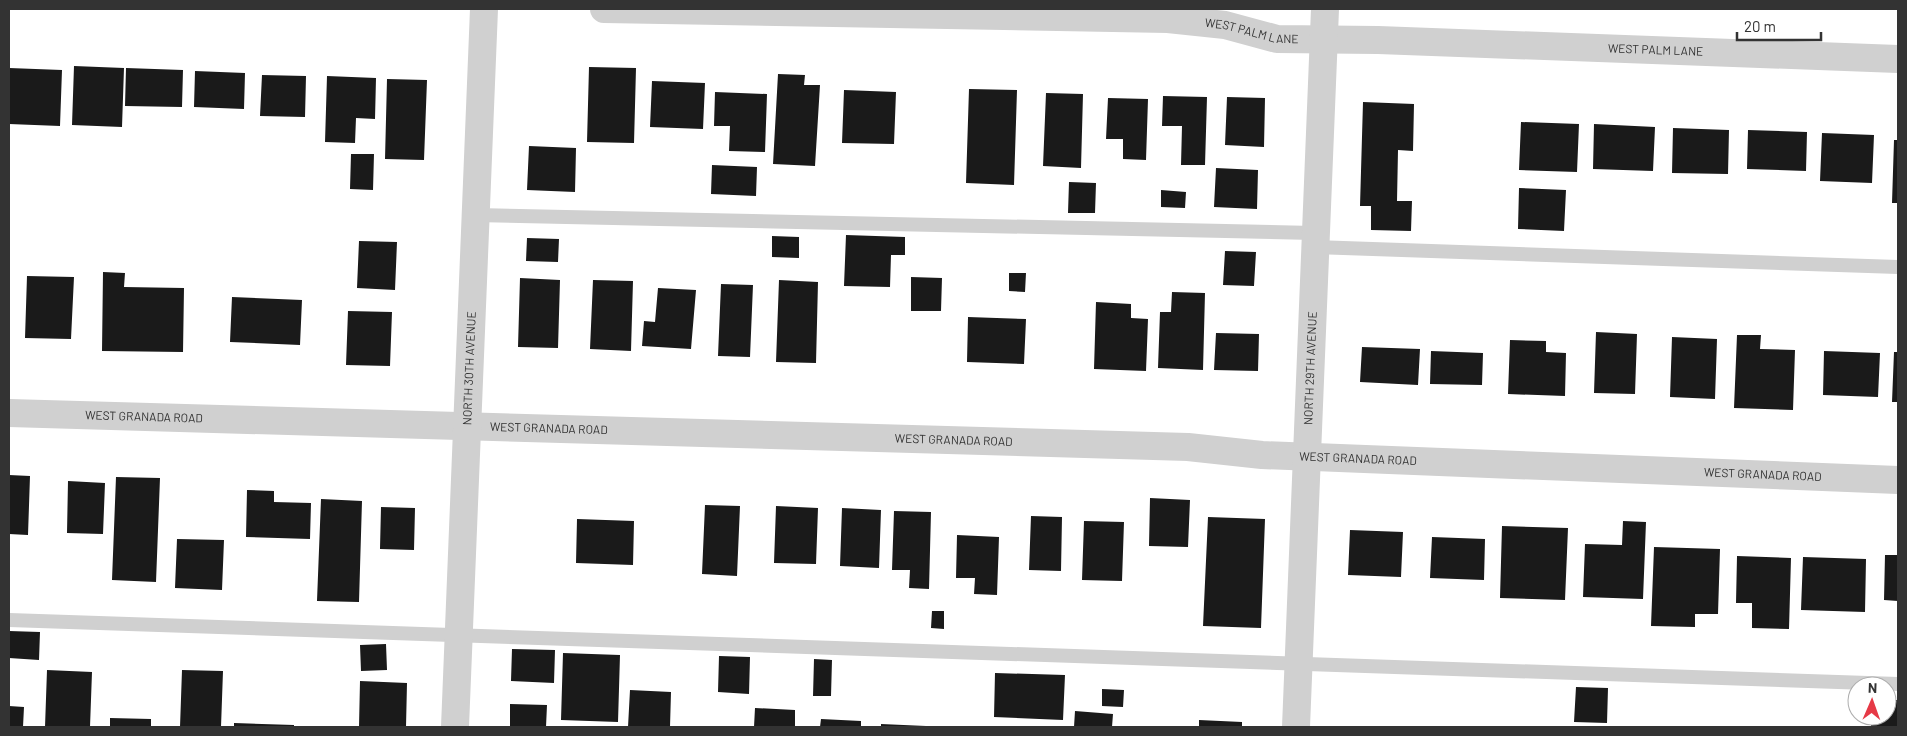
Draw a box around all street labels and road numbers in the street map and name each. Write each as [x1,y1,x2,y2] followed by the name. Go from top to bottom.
[1204,15,1299,45] street label: WEST PALM LANE
[1608,40,1704,58] street label: WEST PALM LANE
[459,311,478,426] street label: NORTH 30TH AVENUE
[1300,311,1319,425] street label: NORTH 29TH AVENUE
[85,407,203,425] street label: WEST GRANADA ROAD
[490,419,608,436] street label: WEST GRANADA ROAD
[895,431,1013,448] street label: WEST GRANADA ROAD
[1299,448,1417,467] street label: WEST GRANADA ROAD
[1704,464,1822,483] street label: WEST GRANADA ROAD

